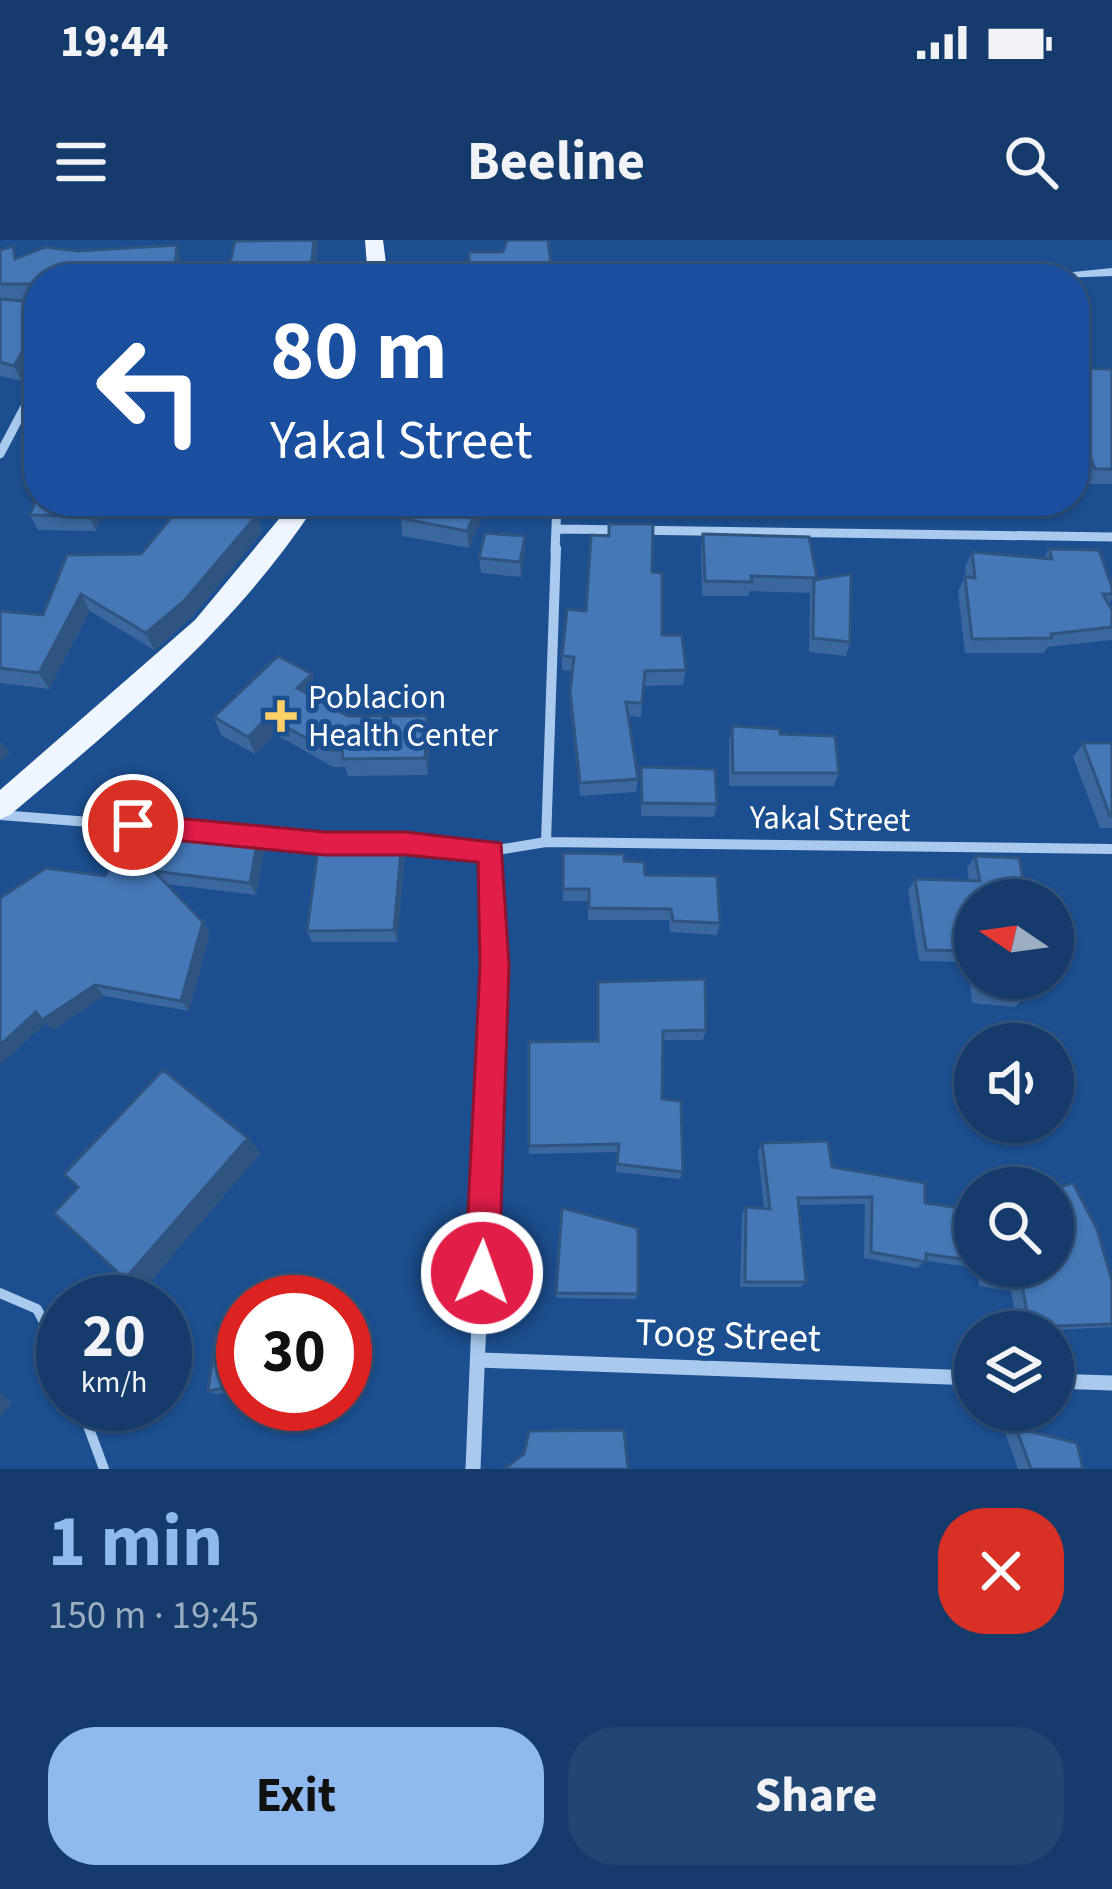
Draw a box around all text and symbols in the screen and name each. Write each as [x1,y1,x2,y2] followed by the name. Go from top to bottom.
[60,10,169,74] text: 19:44
[467,124,645,201] text: Beeline
[48,129,114,195] icon: menu
[998,129,1064,195] icon: search
[270,292,448,412] text: 80 m
[72,312,228,468] icon: left
[270,403,533,480] text: Yakal Street
[308,674,499,759] place label: Poblacion Health Center
[265,700,297,732] marker: Poblacion Health Center
[82,774,184,876] pin
[100,792,166,858] icon: arrive
[748,794,911,844] street label: Yakal Street
[954,879,1074,999] north arrow
[954,879,1074,1431] map controls
[954,1023,1074,1143] button: sound
[954,1167,1074,1287] button: search
[419,1210,545,1336] position arrow
[216,1275,372,1431] speed limit sign: 30
[82,1295,146,1380] text: 20
[634,1305,822,1367] street label: Toog Street
[954,1311,1074,1431] button: layers
[81,1361,147,1404] text: km/h
[48,1491,223,1594] text: 1 min
[938,1508,1064,1634] button: close
[48,1588,259,1644] text: 150 m · 19:45
[48,1727,544,1865] button: Exit
[568,1727,1064,1865] button: Share

